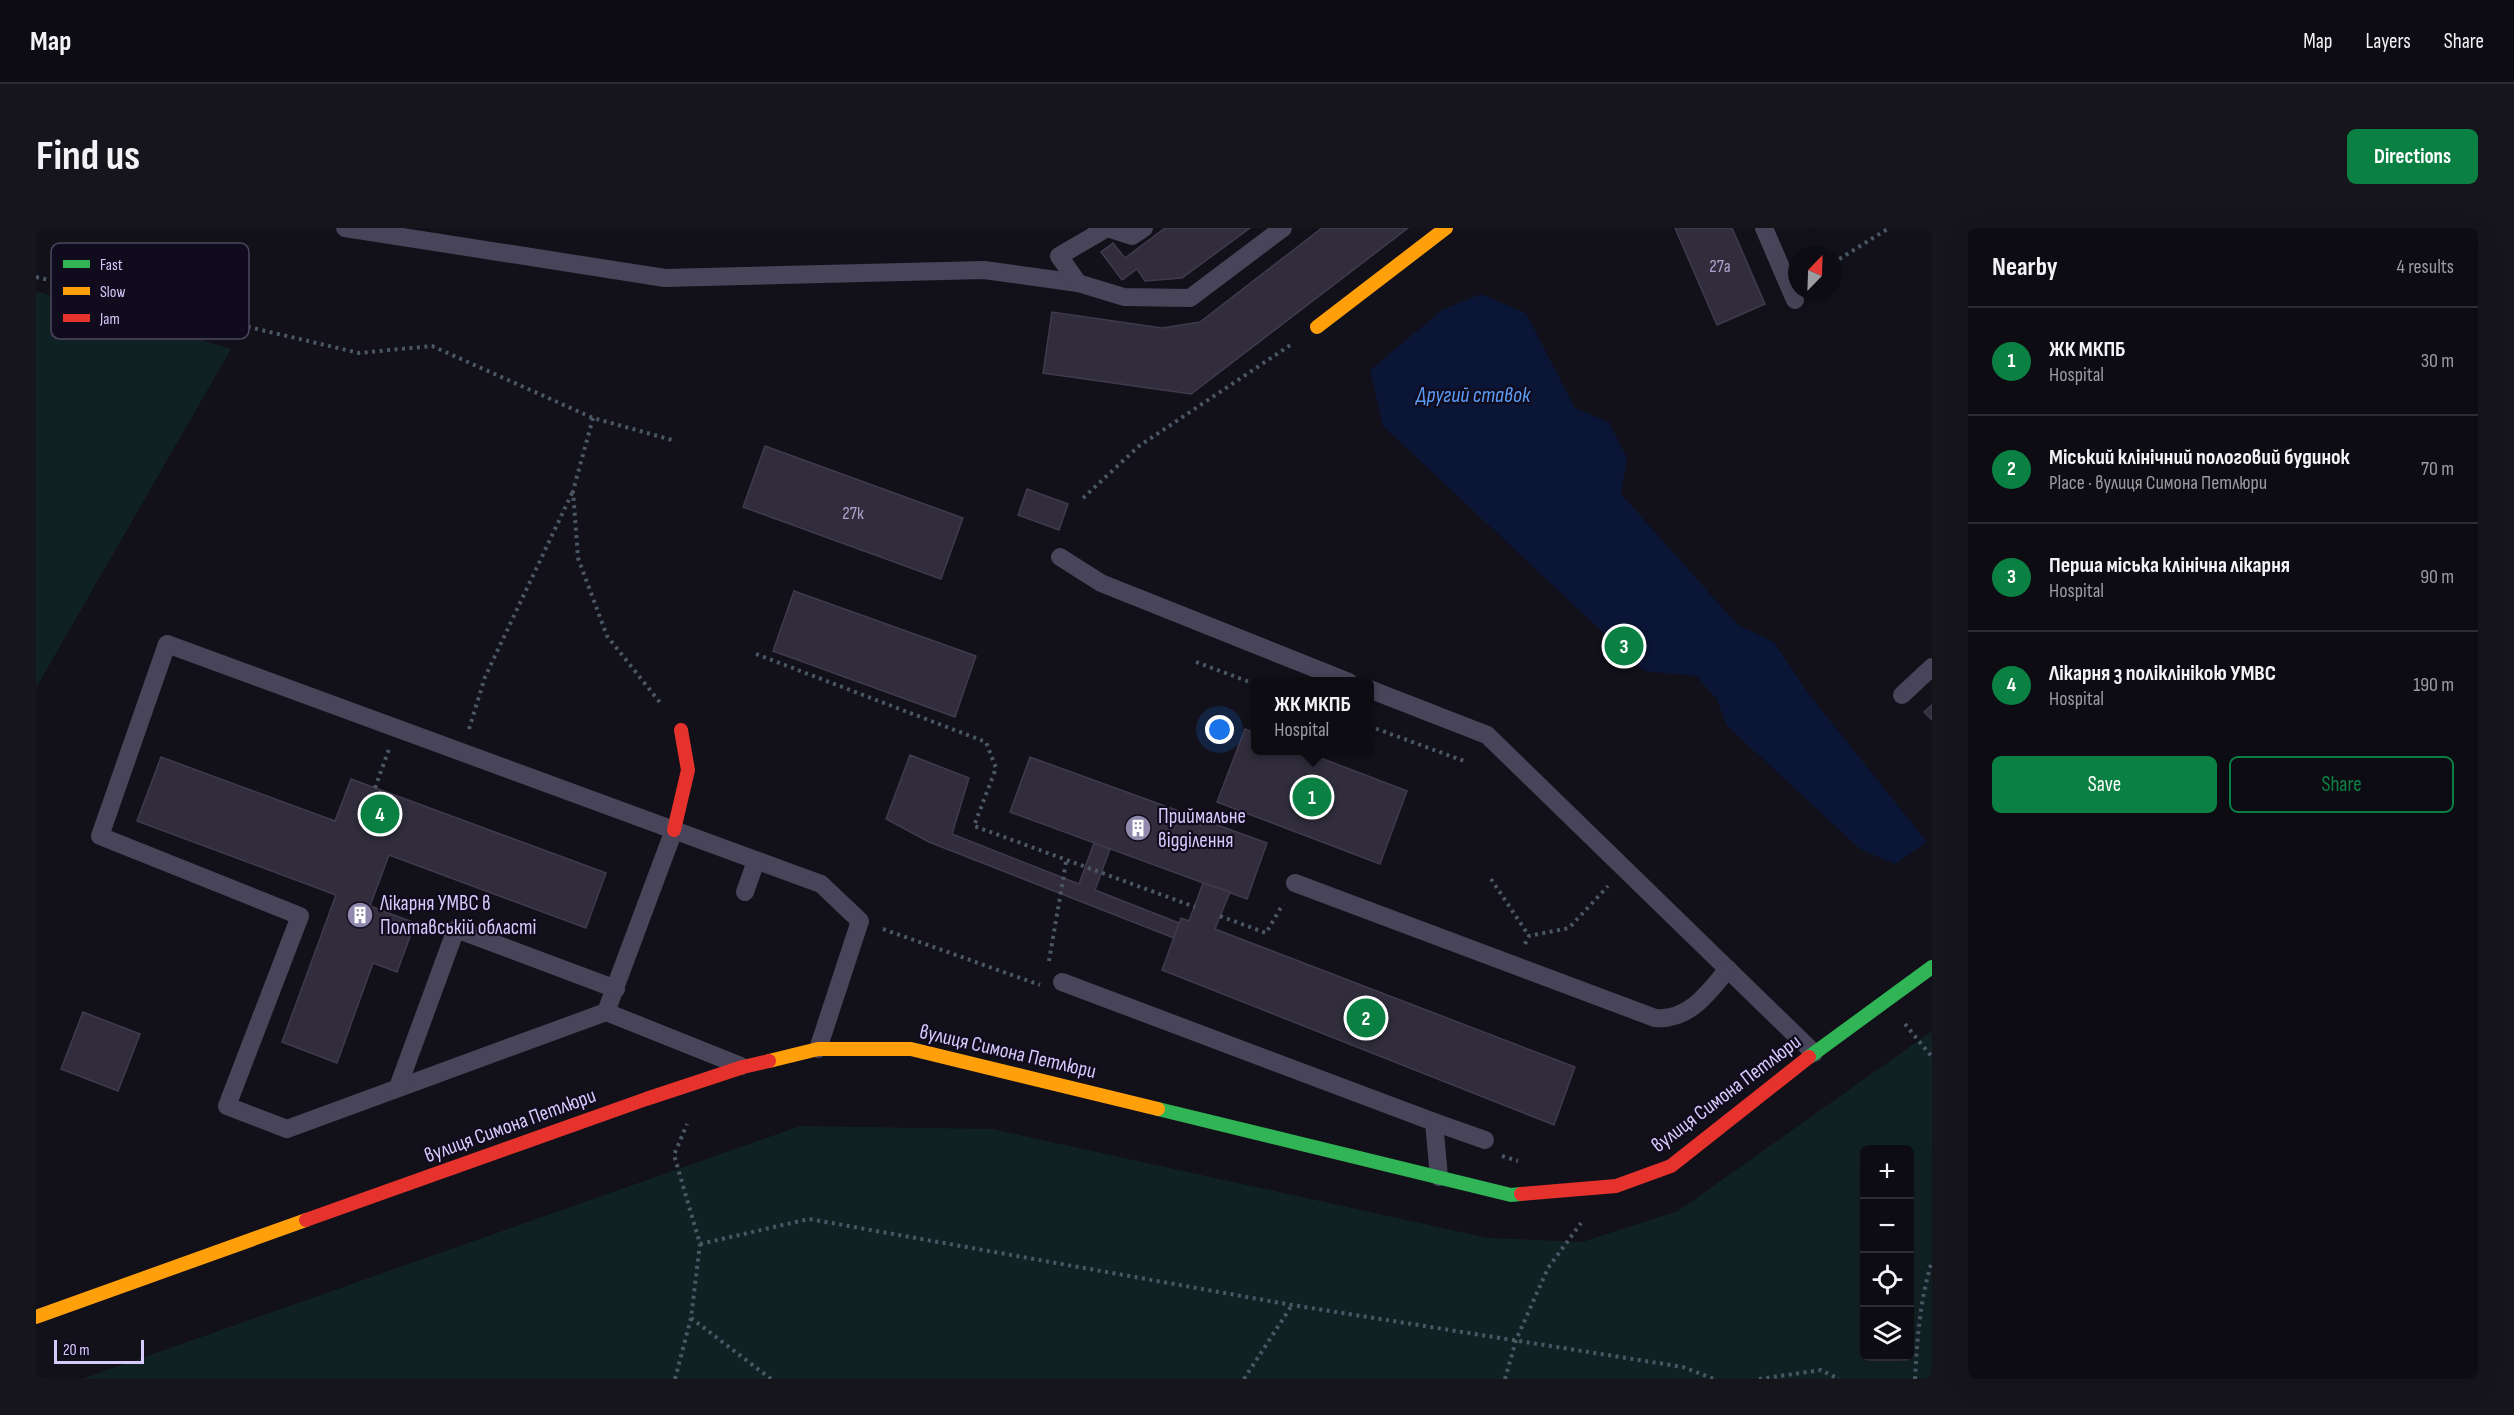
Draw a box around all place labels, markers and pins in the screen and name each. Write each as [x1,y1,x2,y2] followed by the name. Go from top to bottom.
[1604,624,1644,668] pin: 3
[1292,774,1332,820] pin: 1
[360,792,400,836] pin: 4
[1158,804,1246,853] place label: Приймальне відділення
[1123,813,1153,843] building icon: Приймальне відділення
[379,891,537,940] place label: Лікарня УМВС в Полтавській області
[345,900,375,930] building icon: Лікарня УМВС в Полтавській області
[1346,996,1386,1040] pin: 2

